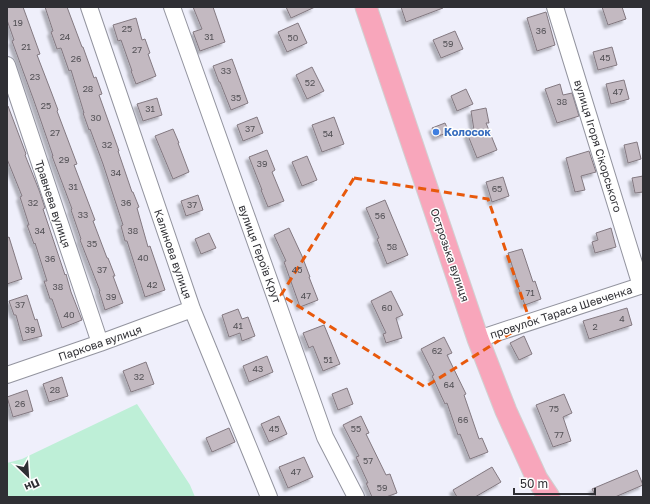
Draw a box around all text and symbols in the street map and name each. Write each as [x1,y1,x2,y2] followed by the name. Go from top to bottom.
[13,17,23,28] house number: 19
[122,23,132,34] house number: 25
[536,25,546,36] house number: 36
[60,31,71,42] house number: 24
[204,31,214,42] house number: 31
[288,32,299,43] house number: 50
[443,38,453,49] house number: 59
[21,41,31,52] house number: 21
[132,44,142,55] house number: 27
[600,52,610,63] house number: 45
[71,53,81,64] house number: 26
[221,65,231,76] house number: 33
[30,71,40,82] house number: 23
[305,77,315,88] house number: 52
[572,78,625,214] street label: вулиця Ігоря Сікорського
[83,83,93,94] house number: 28
[613,86,623,97] house number: 47
[231,92,241,103] house number: 35
[557,96,567,107] house number: 38
[41,100,51,111] house number: 25
[145,103,155,114] house number: 31
[91,112,102,123] house number: 30
[245,123,255,134] house number: 37
[444,125,491,138] place label: Колосок
[50,127,60,138] house number: 27
[431,127,441,137] marker: Колосок
[323,128,334,139] house number: 54
[102,139,112,150] house number: 32
[59,154,69,165] house number: 29
[33,158,74,249] street label: Травнева вулиця
[257,158,267,169] house number: 39
[111,167,122,178] house number: 34
[68,181,78,192] house number: 31
[492,183,502,194] house number: 65
[28,197,38,208] house number: 32
[121,197,131,208] house number: 36
[187,199,197,210] house number: 37
[237,203,285,305] street label: вулиця Героїв Крут
[428,206,473,303] street label: Острозька вулиця
[152,207,195,300] street label: Калинова вулиця
[78,209,88,220] house number: 33
[375,210,385,221] house number: 56
[35,225,46,236] house number: 34
[128,225,138,236] house number: 38
[87,238,97,249] house number: 35
[387,241,397,252] house number: 58
[137,252,149,263] house number: 40
[45,253,55,264] house number: 36
[97,264,107,275] house number: 37
[292,264,302,275] house number: 45
[147,279,157,290] house number: 42
[53,281,63,292] house number: 38
[488,282,634,341] street label: провулок Тараса Шевченка
[525,287,535,298] house number: 71
[301,290,311,301] house number: 47
[106,291,116,302] house number: 39
[15,299,25,310] house number: 37
[381,302,393,313] house number: 60
[63,309,75,320] house number: 40
[619,313,625,324] house number: 4
[233,320,244,331] house number: 41
[592,321,598,332] house number: 2
[56,322,143,363] street label: Паркова вулиця
[25,324,35,335] house number: 39
[432,345,442,356] house number: 62
[323,354,333,365] house number: 51
[253,363,263,374] house number: 43
[134,371,144,382] house number: 32
[444,379,455,390] house number: 64
[50,384,60,395] house number: 28
[15,398,25,409] house number: 26
[549,403,559,414] house number: 75
[458,414,468,425] house number: 66
[269,423,279,434] house number: 45
[351,423,361,434] house number: 55
[554,429,564,440] house number: 77
[363,455,373,466] house number: 57
[8,456,48,496] north arrow
[291,466,301,477] house number: 47
[514,470,595,496] scale bar
[23,476,42,495] text: Пн
[520,476,548,491] text: 50 m
[377,482,387,493] house number: 59

